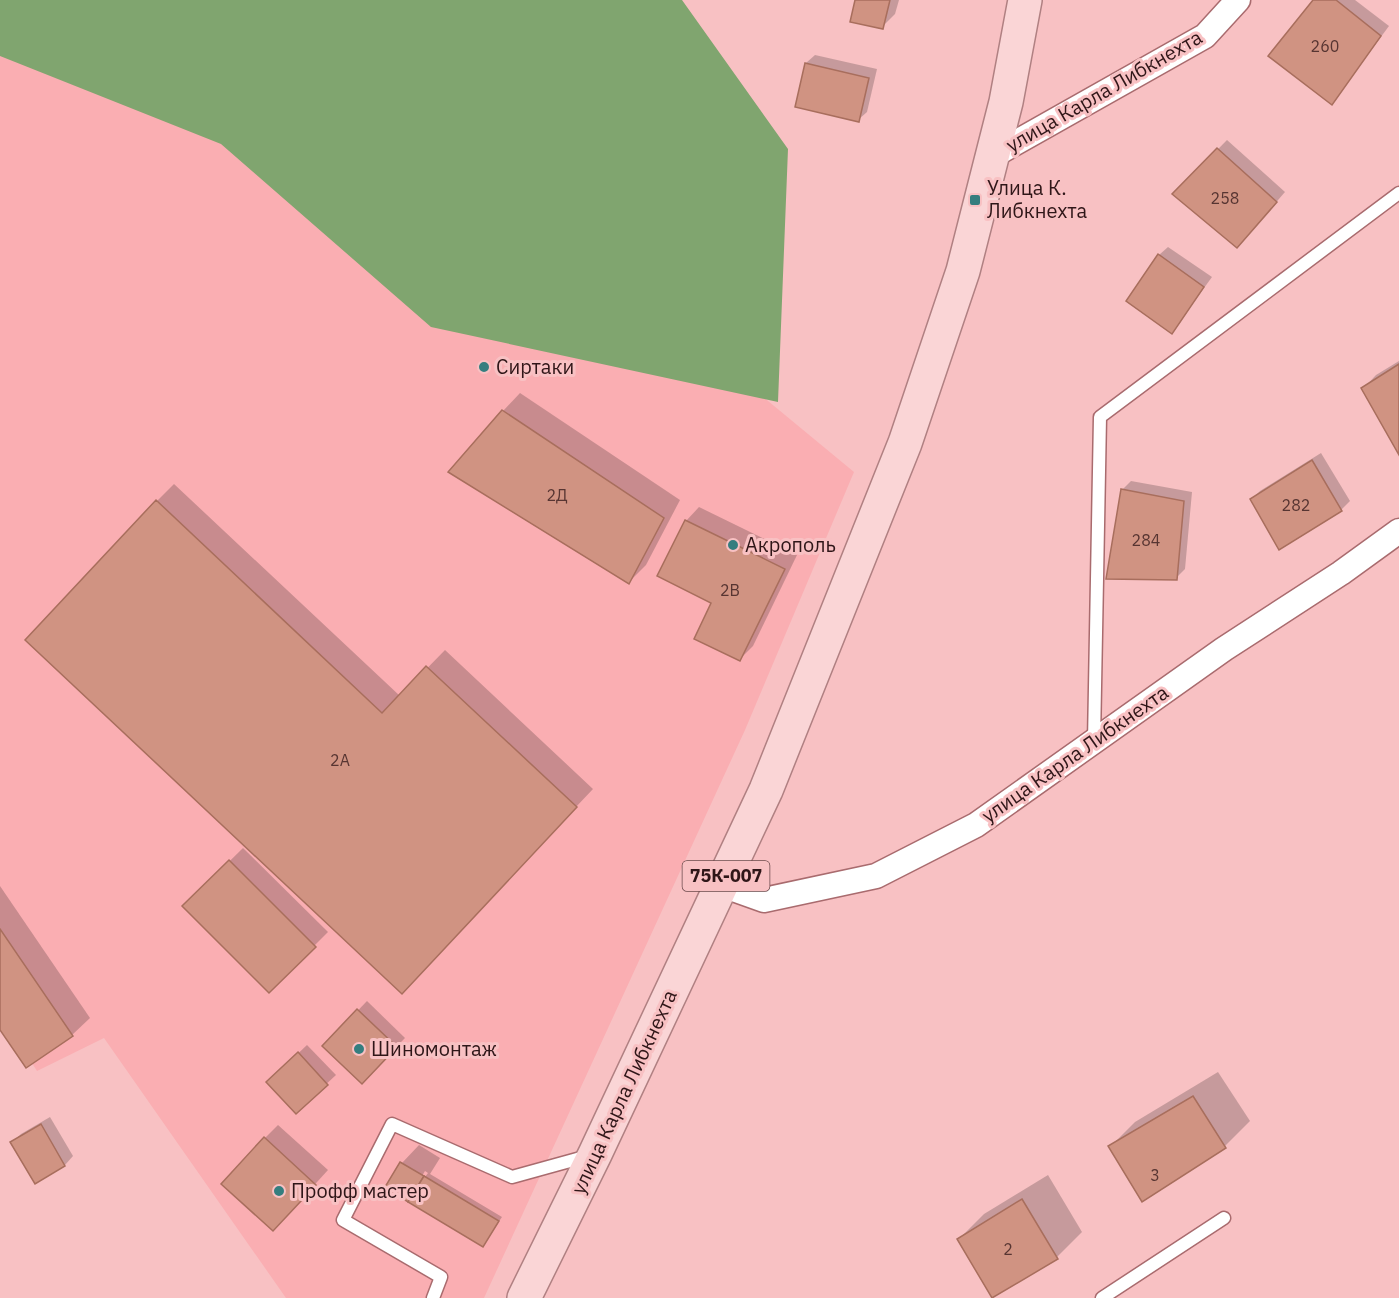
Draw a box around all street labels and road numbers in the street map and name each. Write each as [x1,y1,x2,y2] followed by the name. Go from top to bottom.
[1001,23,1207,158] street label: улица Карла Либкнехта
[976,679,1174,828] street label: улица Карла Либкнехта
[682,861,770,891] road number: 75К-007
[564,985,683,1198] street label: улица Карла Либкнехта

